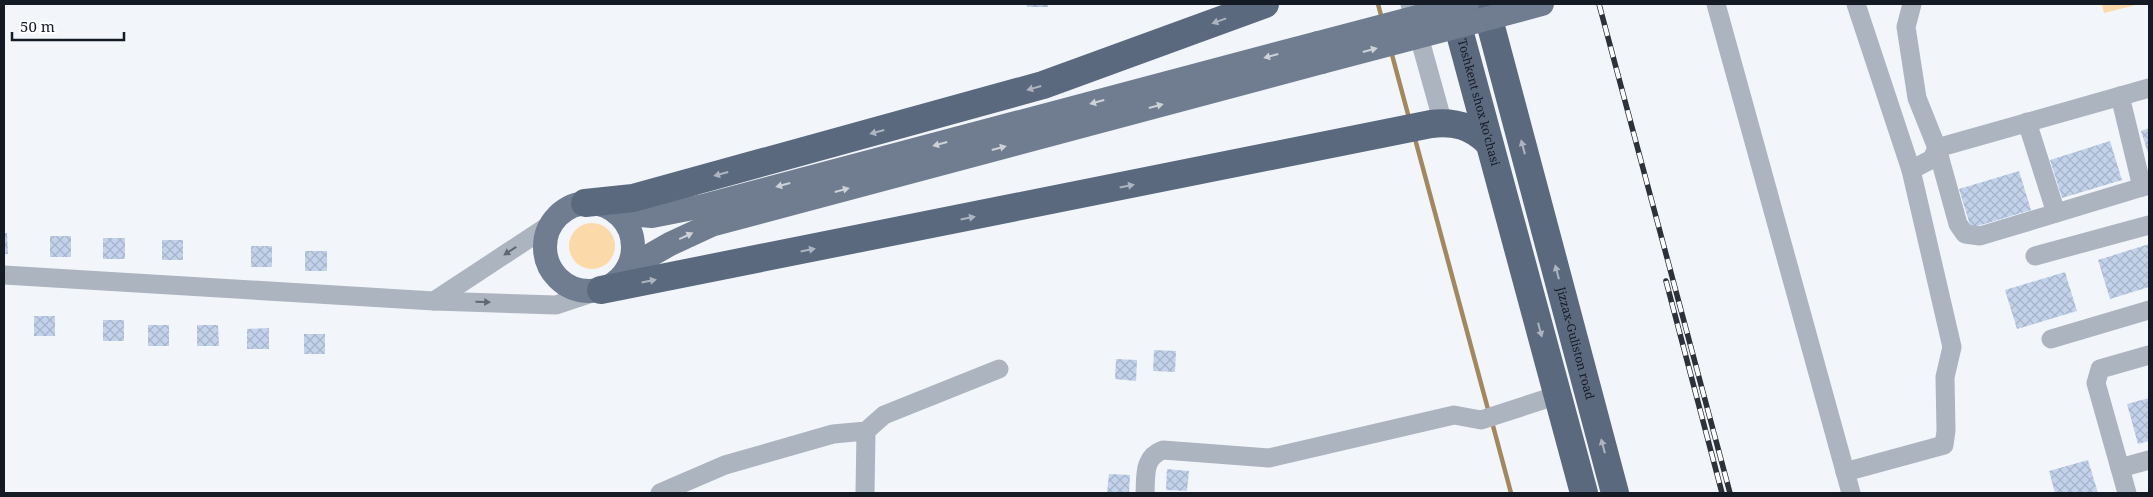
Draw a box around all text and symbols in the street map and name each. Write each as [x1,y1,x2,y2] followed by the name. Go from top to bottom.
[12,10,125,42] scale bar
[20,16,55,36] text: 50 m
[1212,18,1227,25] one-way arrow
[1454,37,1504,168] street label: Toshkent shox ko'chasi
[1362,45,1377,53] one-way arrow
[1264,52,1279,60] one-way arrow
[1026,84,1041,92] one-way arrow
[1090,98,1105,106] one-way arrow
[1149,102,1164,110] one-way arrow
[870,128,885,136] one-way arrow
[1519,139,1527,154] one-way arrow
[932,140,947,148] one-way arrow
[992,144,1007,152] one-way arrow
[713,171,728,179] one-way arrow
[775,181,791,189] one-way arrow
[1120,181,1136,189] one-way arrow
[835,186,850,194] one-way arrow
[960,213,976,221] one-way arrow
[679,232,694,240] one-way arrow
[503,246,517,256] one-way arrow
[801,246,816,254] one-way arrow
[1552,265,1560,280] one-way arrow
[641,277,657,285] one-way arrow
[1552,284,1599,402] street label: Jizzax-Guliston road
[475,299,491,307] one-way arrow
[1536,322,1544,337] one-way arrow
[1598,439,1606,454] one-way arrow

